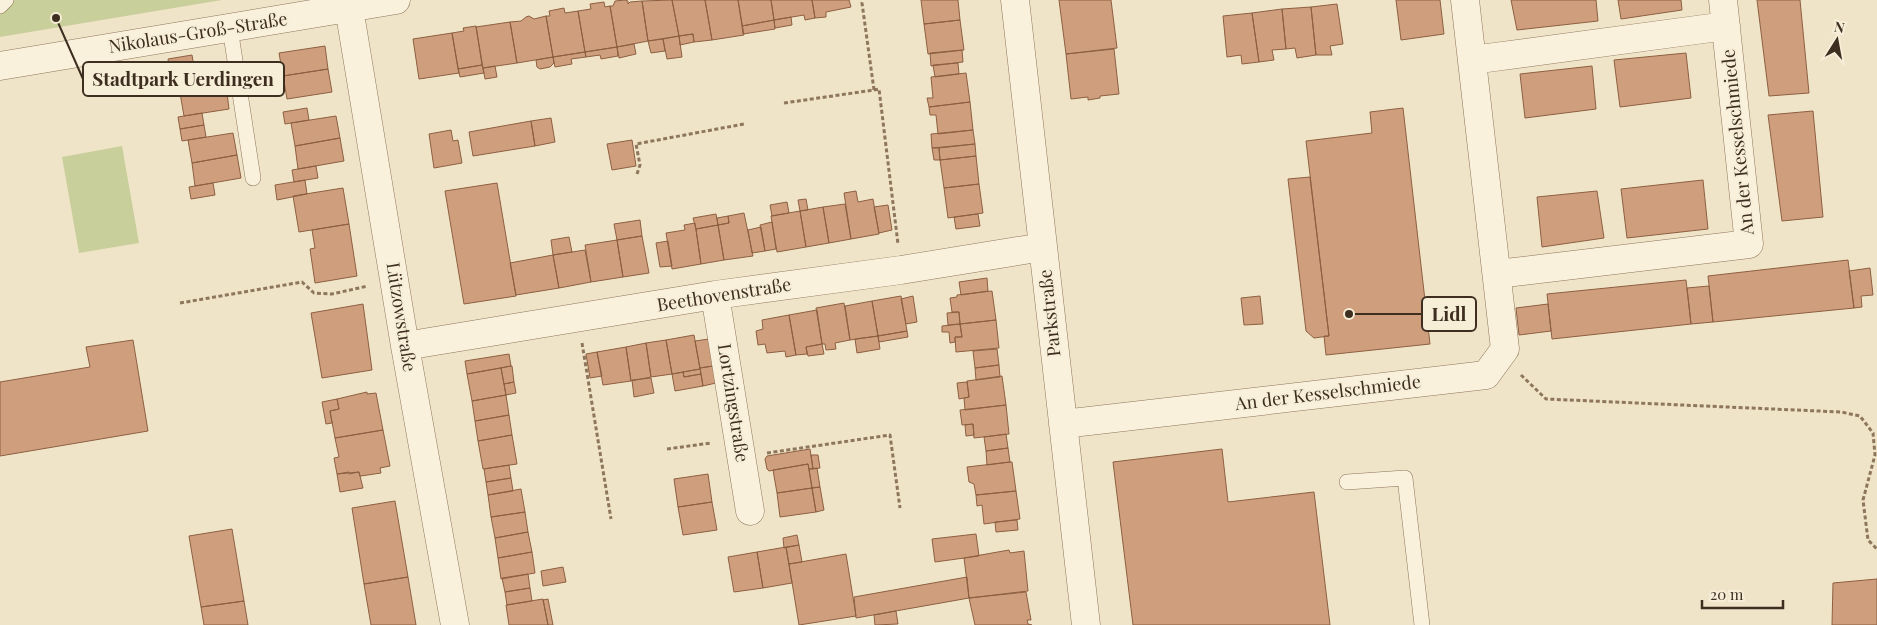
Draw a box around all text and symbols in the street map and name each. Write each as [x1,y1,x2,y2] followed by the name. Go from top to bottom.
[107,6,289,58] street label: Nikolaus-Groß-Straße
[1812,15,1862,65] north arrow
[1833,16,1846,37] text: N
[1715,48,1759,237] street label: An der Kesselschmiede
[83,62,284,96] callout: Stadtpark Uerdingen
[92,65,274,91] text: Stadtpark Uerdingen
[381,260,422,373] street label: Lützowstraße
[1032,268,1066,358] street label: Parkstraße
[655,272,793,316] street label: Beethovenstraße
[1422,297,1476,331] callout: Lidl
[1432,300,1467,326] text: Lidl
[713,342,755,464] street label: Lortzingstraße
[1233,369,1422,415] street label: An der Kesselschmiede
[1702,578,1783,610] scale bar
[1710,584,1744,604] text: 20 m

